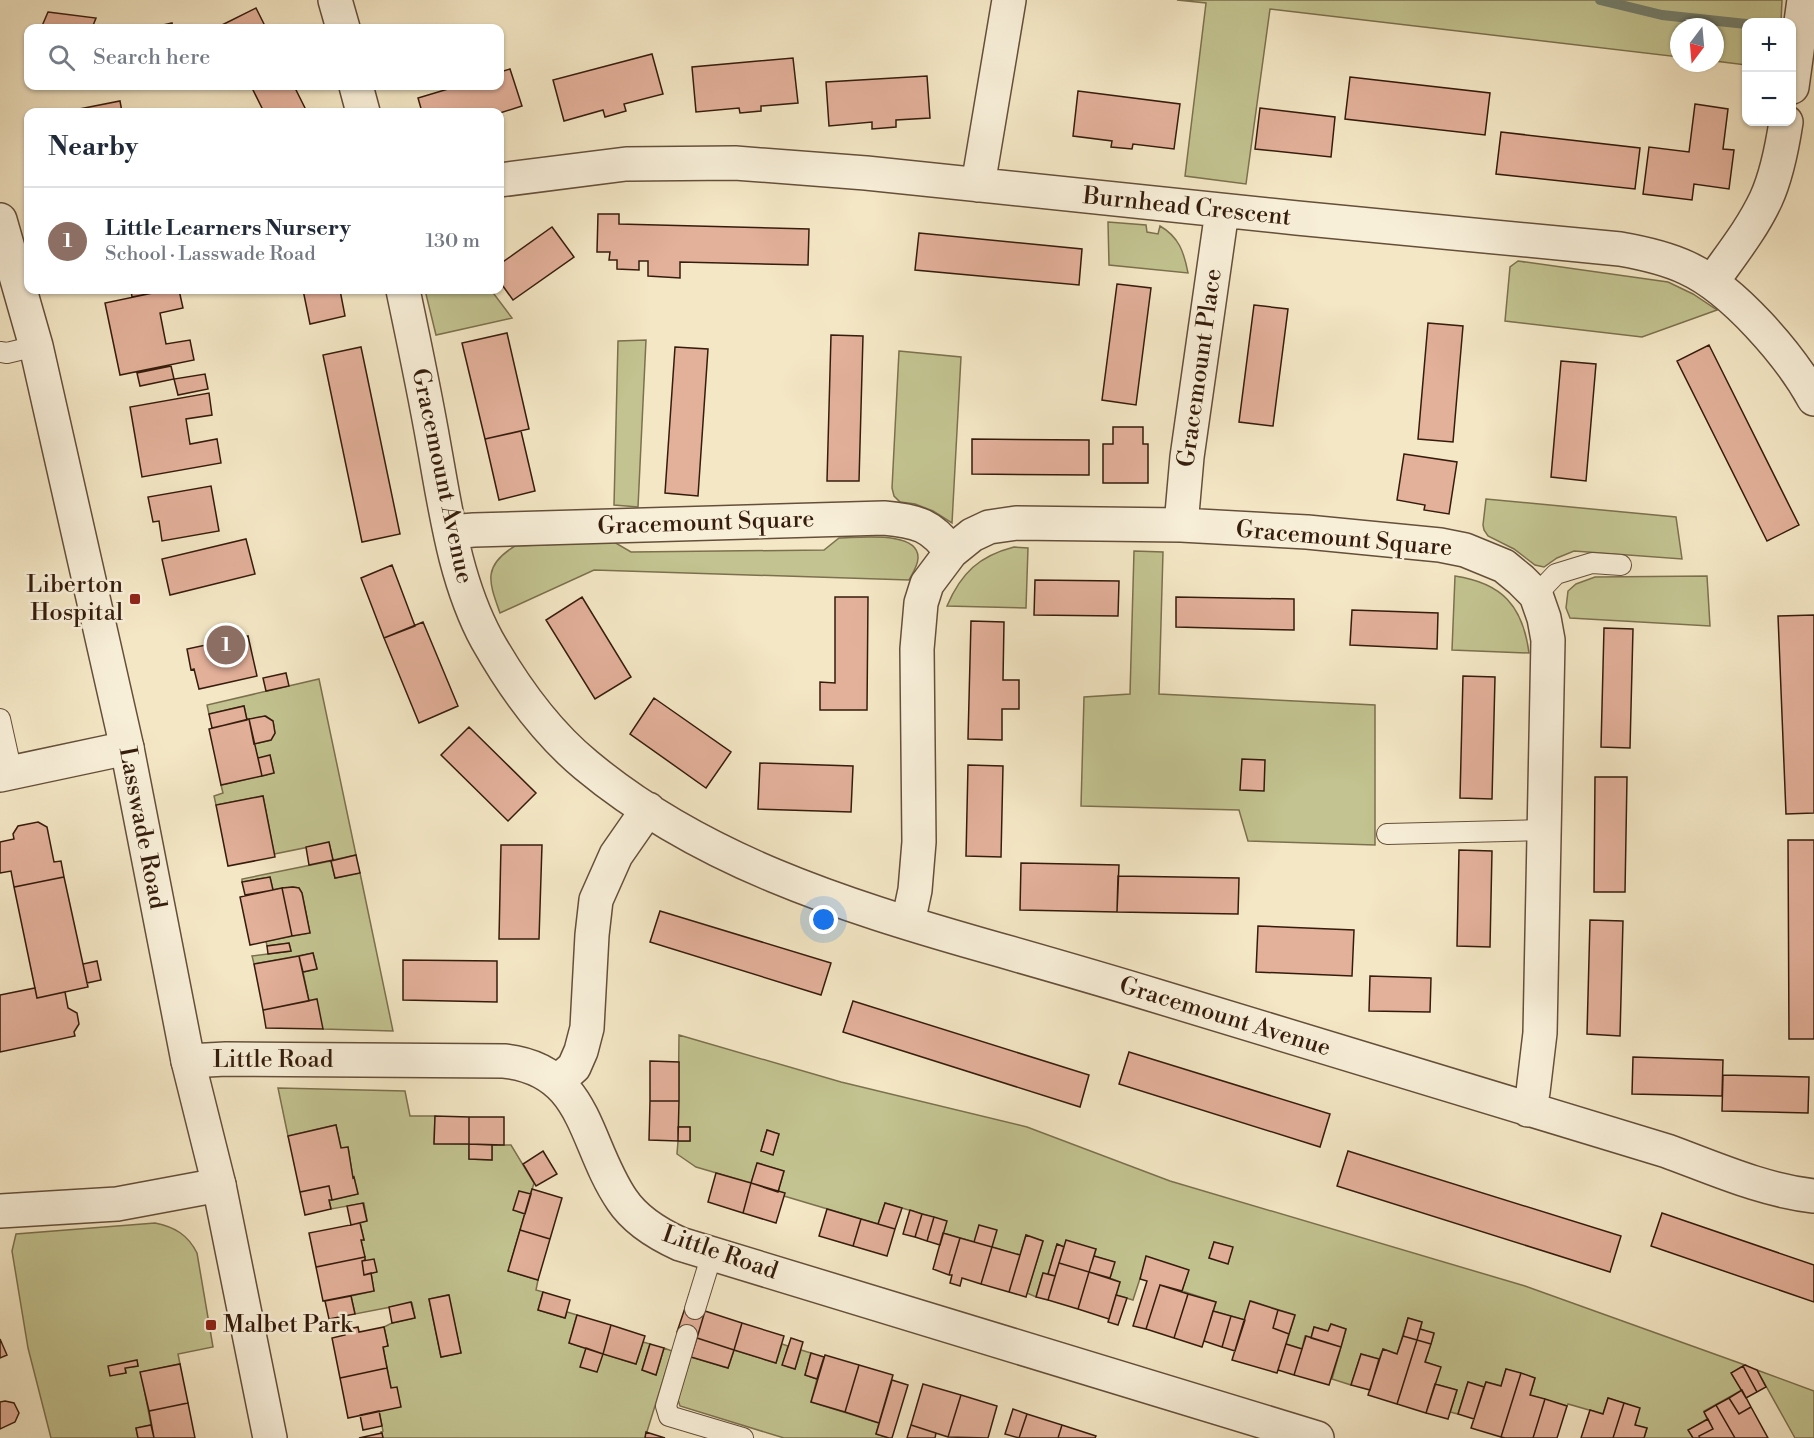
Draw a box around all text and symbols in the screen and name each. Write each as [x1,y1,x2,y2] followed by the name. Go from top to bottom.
[1670,18,1724,72] north arrow
[1742,18,1796,126] map controls
[1742,18,1796,72] button: +
[24,24,504,90] search box
[45,41,78,74] icon: search
[93,44,210,71] text: Search here
[1742,72,1796,126] button: −
[48,131,138,163] text: Nearby
[1080,181,1293,233] street label: Burnhead Crescent
[105,215,351,242] text: Little Learners Nursery
[63,229,72,254] text: 1
[425,229,480,254] text: 130 m
[105,242,316,267] text: School · Lasswade Road
[1171,267,1229,469] street label: Gracemount Place
[405,366,479,586] street label: Gracemount Avenue
[597,504,815,542] street label: Gracemount Square
[1235,515,1453,563] street label: Gracemount Square
[26,570,123,628] place label: Liberton Hospital
[128,592,142,606] marker: Liberton Hospital
[206,622,246,668] pin: 1
[112,744,173,912] street label: Lasswade Road
[809,905,838,934] your location
[1116,971,1334,1063] street label: Gracemount Avenue
[213,1045,334,1075] street label: Little Road
[658,1219,782,1287] street label: Little Road
[223,1310,354,1340] place label: Malbet Park
[204,1318,218,1332] marker: Malbet Park

